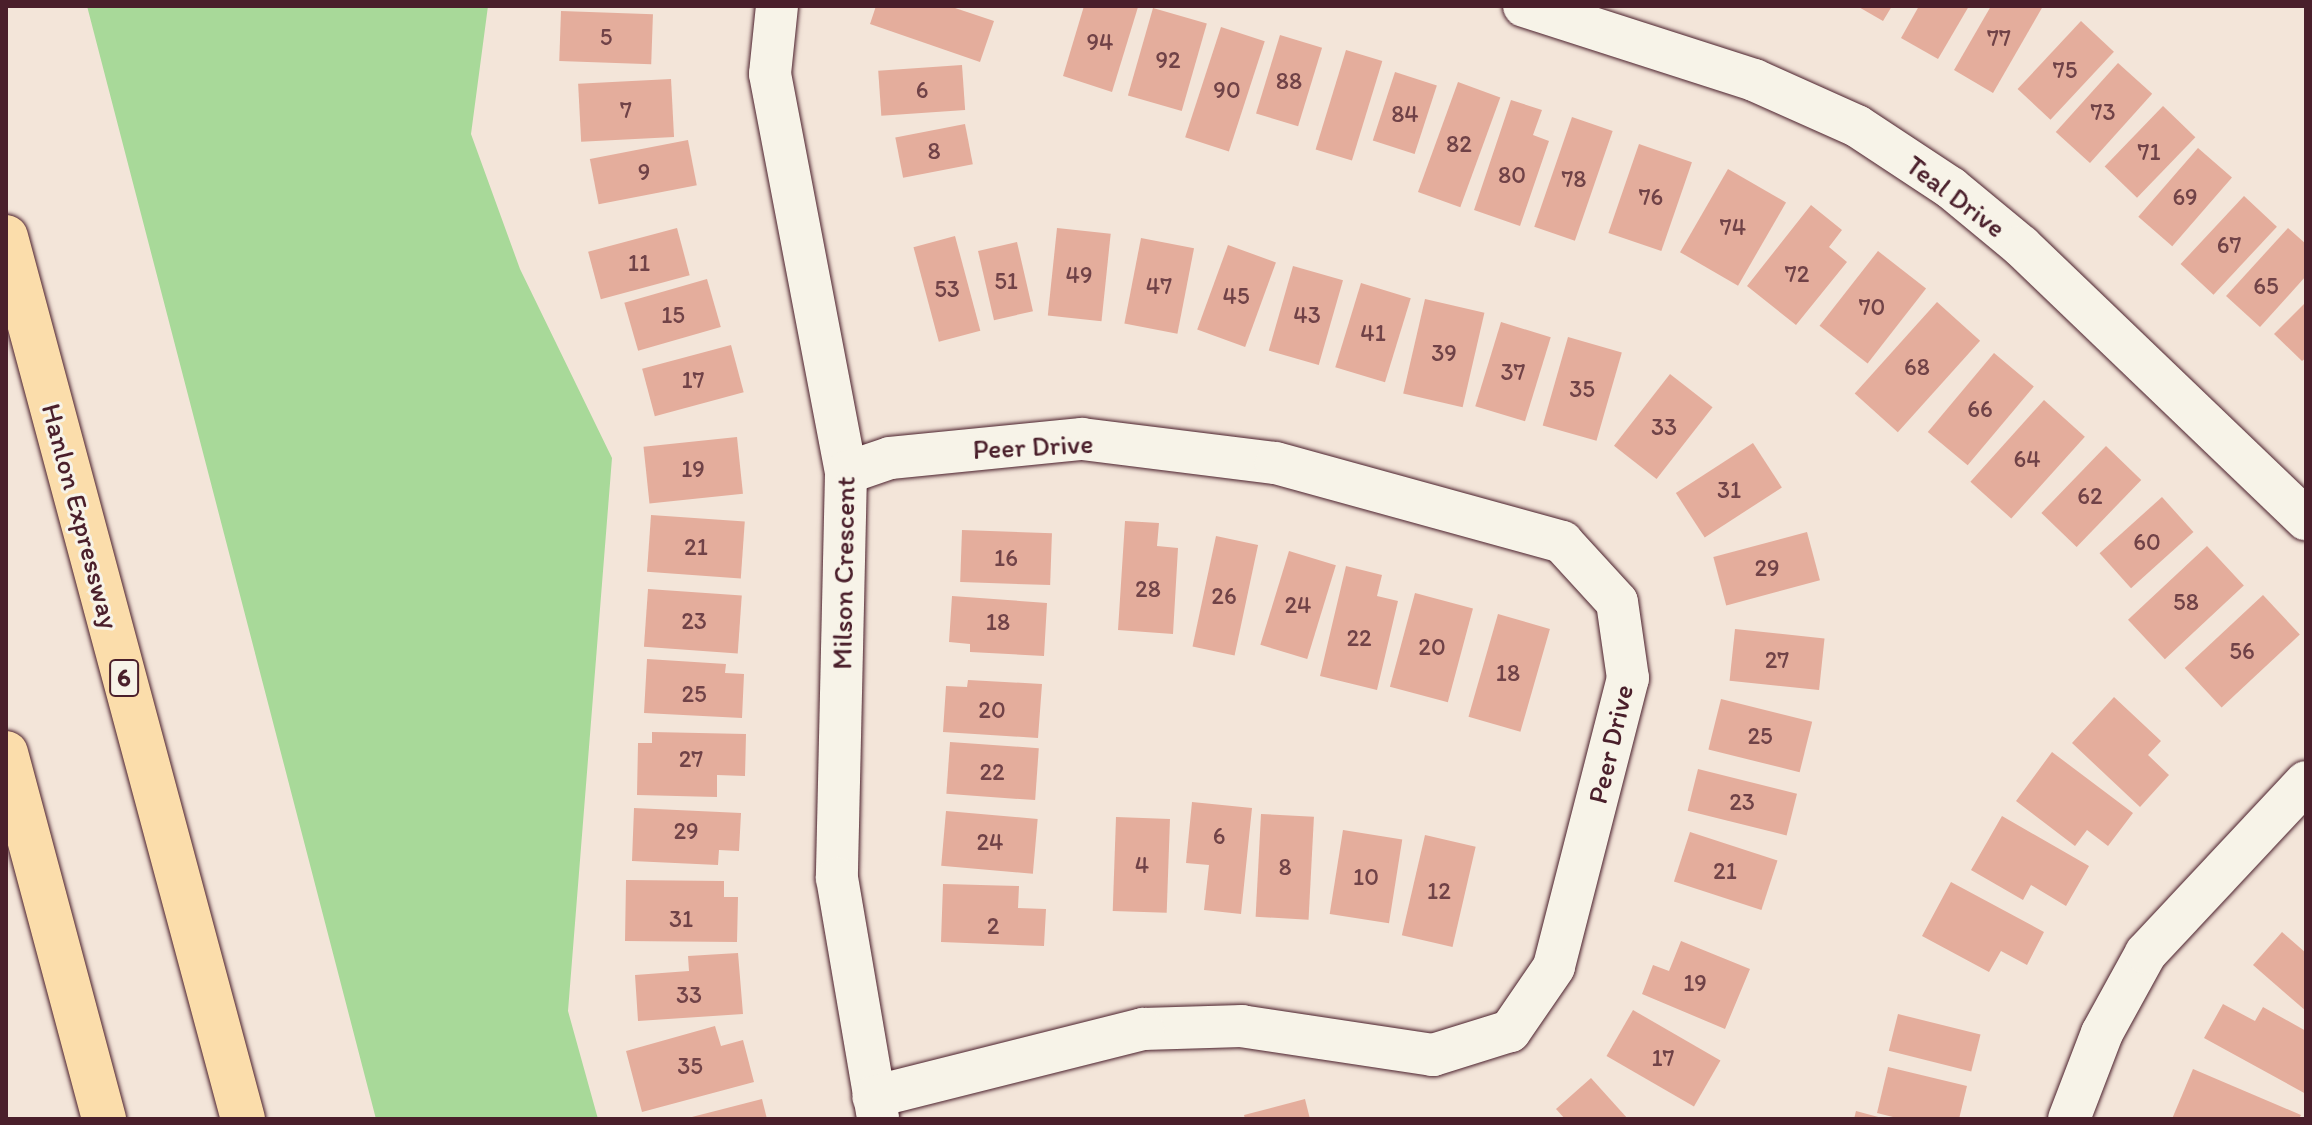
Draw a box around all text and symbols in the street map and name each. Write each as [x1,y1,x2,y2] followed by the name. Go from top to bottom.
[600,23,612,51] house number: 5
[1987,24,2011,52] house number: 77
[1087,28,1113,56] house number: 94
[1155,46,1181,74] house number: 92
[2053,56,2077,84] house number: 75
[1276,67,1302,95] house number: 88
[916,76,928,104] house number: 6
[1213,76,1241,104] house number: 90
[620,96,632,124] house number: 7
[2091,98,2115,126] house number: 73
[1391,100,1419,128] house number: 84
[1446,130,1472,158] house number: 82
[927,137,941,165] house number: 8
[2137,138,2161,166] house number: 71
[1899,147,2013,245] street label: Teal Drive
[638,158,650,186] house number: 9
[1498,161,1526,189] house number: 80
[1561,165,1587,193] house number: 78
[1639,183,1663,211] house number: 76
[2172,183,2198,211] house number: 69
[1720,213,1746,241] house number: 74
[2217,231,2241,259] house number: 67
[628,249,650,277] house number: 11
[1785,260,1809,288] house number: 72
[1066,261,1092,289] house number: 49
[994,267,1018,295] house number: 51
[1146,272,1172,300] house number: 47
[2253,272,2279,300] house number: 65
[934,275,960,303] house number: 53
[1222,282,1250,310] house number: 45
[1859,293,1885,321] house number: 70
[661,301,685,329] house number: 15
[1293,301,1321,329] house number: 43
[1360,319,1386,347] house number: 41
[1431,339,1457,367] house number: 39
[1904,353,1930,381] house number: 68
[1501,358,1525,386] house number: 37
[681,366,705,394] house number: 17
[1569,375,1595,403] house number: 35
[1967,395,1993,423] house number: 66
[35,400,127,632] street label: Hanlon Expressway
[1651,413,1677,441] house number: 33
[971,426,1095,466] street label: Peer Drive
[2013,445,2041,473] house number: 64
[681,455,705,483] house number: 19
[825,476,861,670] street label: Milson Crescent
[1717,476,1741,504] house number: 31
[2077,482,2103,510] house number: 62
[2133,528,2161,556] house number: 60
[684,533,708,561] house number: 21
[994,544,1018,572] house number: 16
[1754,554,1780,582] house number: 29
[1135,575,1161,603] house number: 28
[1211,582,1237,610] house number: 26
[2173,588,2199,616] house number: 58
[1284,591,1312,619] house number: 24
[681,607,707,635] house number: 23
[986,608,1010,636] house number: 18
[1346,624,1372,652] house number: 22
[1418,633,1446,661] house number: 20
[2229,637,2255,665] house number: 56
[1765,646,1789,674] house number: 27
[108,656,140,700] road number: 6
[1496,659,1520,687] house number: 18
[681,680,707,708] house number: 25
[1580,681,1640,807] street label: Peer Drive
[978,696,1006,724] house number: 20
[1747,722,1773,750] house number: 25
[679,745,703,773] house number: 27
[979,758,1005,786] house number: 22
[1729,788,1755,816] house number: 23
[673,817,699,845] house number: 29
[1213,822,1225,850] house number: 6
[976,828,1004,856] house number: 24
[1135,851,1149,879] house number: 4
[1278,853,1292,881] house number: 8
[1713,857,1737,885] house number: 21
[1353,863,1379,891] house number: 10
[1427,877,1451,905] house number: 12
[669,905,693,933] house number: 31
[987,912,999,940] house number: 2
[1683,969,1707,997] house number: 19
[676,981,702,1009] house number: 33
[1651,1044,1675,1072] house number: 17
[677,1052,703,1080] house number: 35

